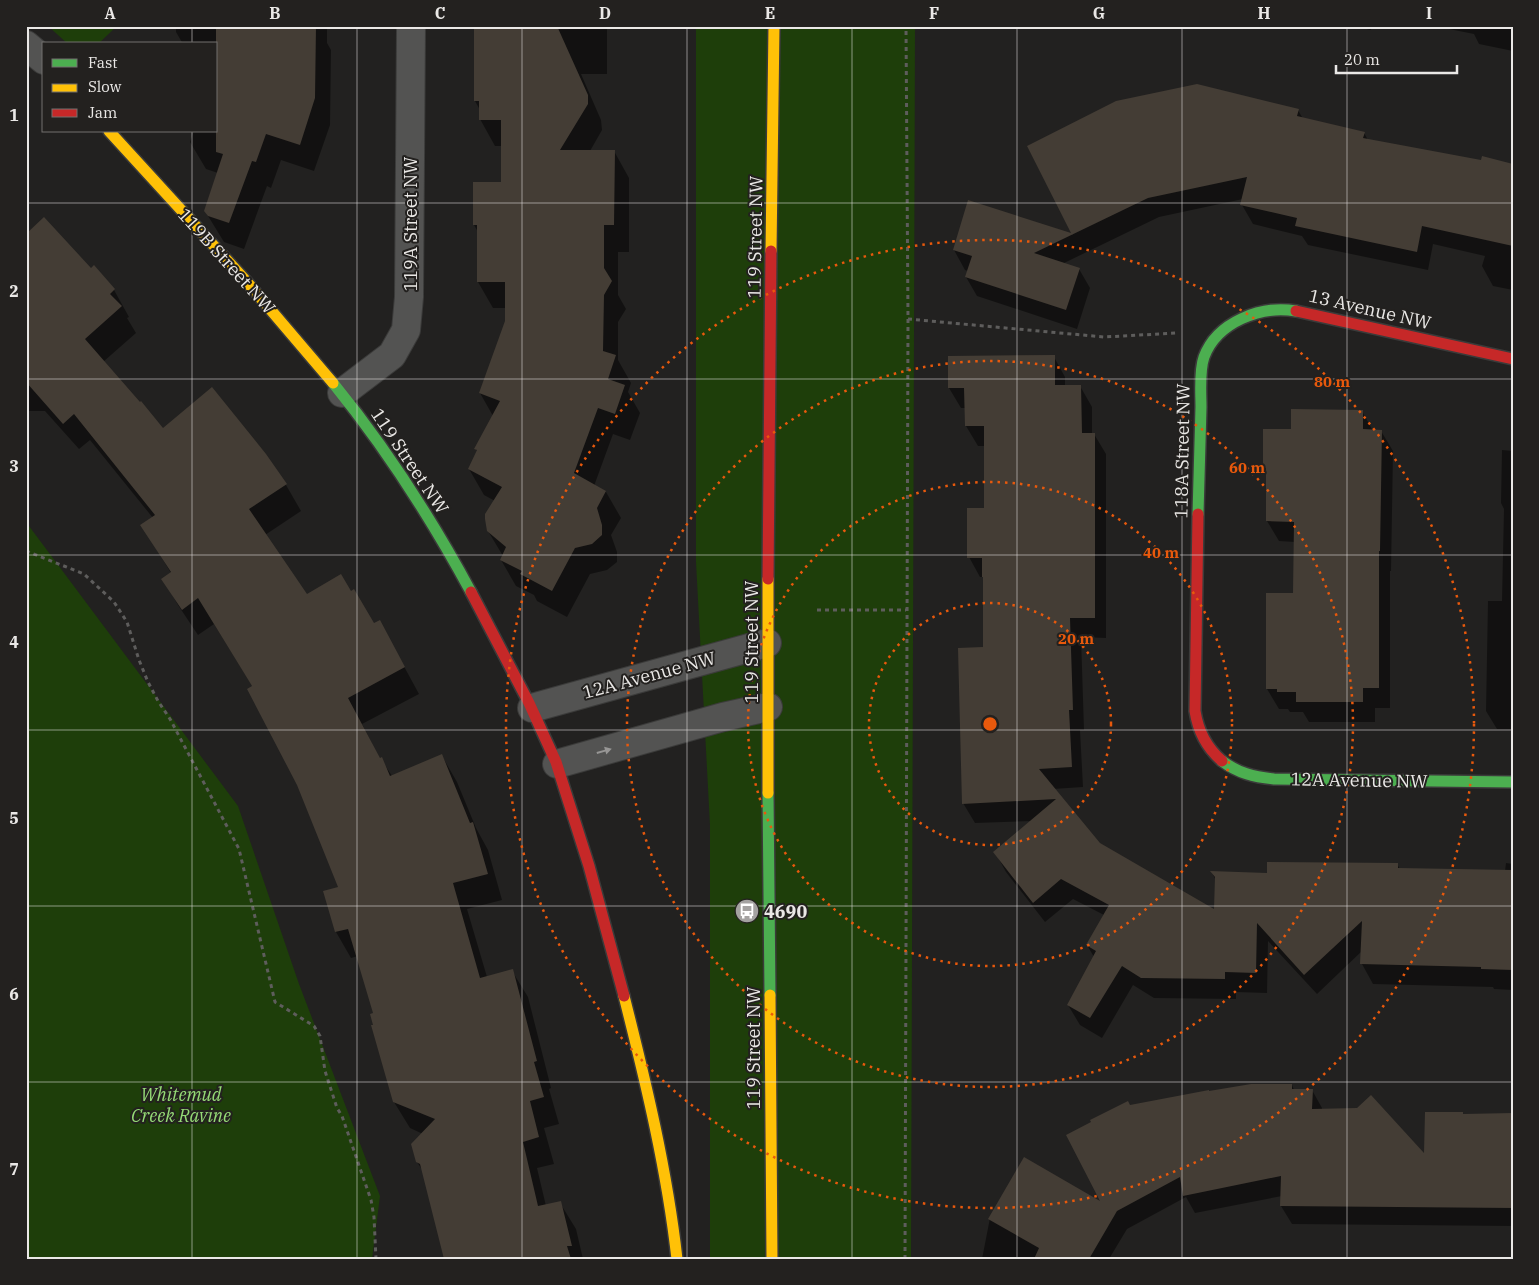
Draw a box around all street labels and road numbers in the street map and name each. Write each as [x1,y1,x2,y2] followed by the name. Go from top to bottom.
[399,156,422,292] street label: 119A Street NW
[742,175,768,299] street label: 119 Street NW
[173,203,281,319] street label: 119B Street NW
[1307,284,1434,334] street label: 13 Avenue NW
[1169,383,1195,519] street label: 118A Street NW
[366,404,454,519] street label: 119 Street NW
[740,580,763,703] street label: 119 Street NW
[580,646,719,704] street label: 12A Avenue NW
[1290,767,1428,793] street label: 12A Avenue NW
[742,986,765,1109] street label: 119 Street NW

